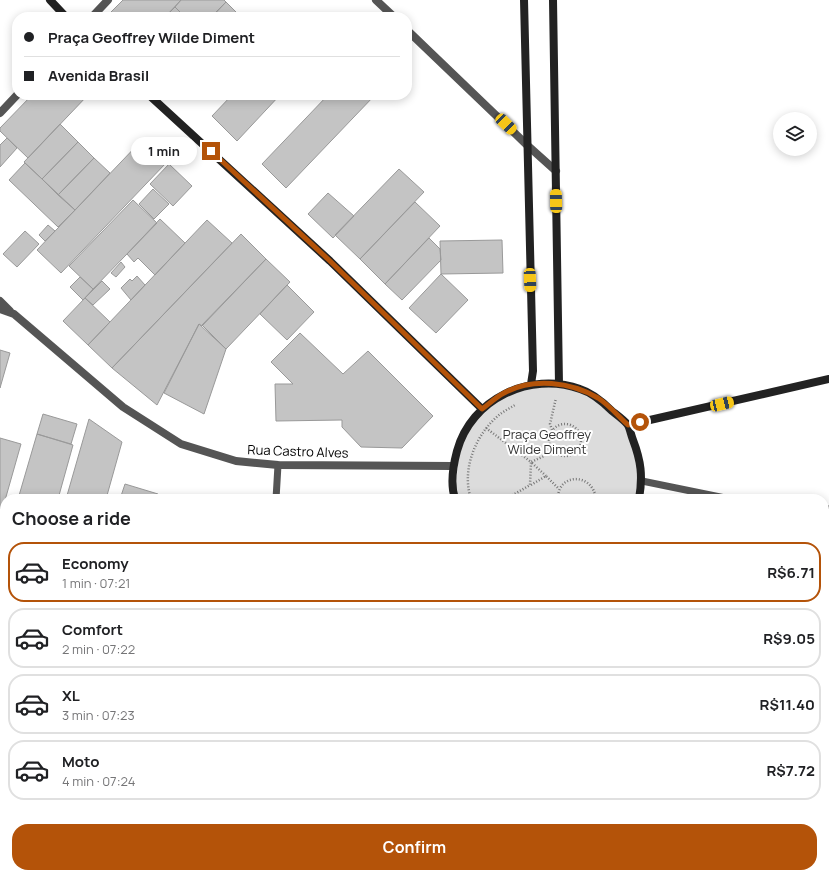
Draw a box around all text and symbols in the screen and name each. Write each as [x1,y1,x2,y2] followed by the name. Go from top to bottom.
[48,27,255,48] text: Praça Geoffrey Wilde Diment
[48,65,149,86] text: Avenida Brasil
[493,111,519,137] car
[773,112,817,156] map controls
[773,112,817,156] button: layers
[131,137,197,165] callout: 1 min
[148,142,180,160] text: 1 min
[202,142,220,160] route end
[550,189,562,213] car
[524,268,536,292] car
[709,395,735,413] car
[631,413,649,431] route start
[503,425,591,458] park label: Praça Geoffrey Wilde Diment
[247,440,349,462] street label: Rua Castro Alves
[12,506,131,530] text: Choose a ride
[62,553,129,574] text: Economy
[14,554,50,590] icon: car
[767,562,815,583] text: R$6.71
[62,574,130,592] text: 1 min · 07:21
[62,619,123,640] text: Comfort
[14,620,50,656] icon: car
[763,628,815,649] text: R$9.05
[62,640,135,658] text: 2 min · 07:22
[62,685,80,706] text: XL
[14,686,50,722] icon: car
[760,694,815,715] text: R$11.40
[62,706,135,724] text: 3 min · 07:23
[62,751,99,772] text: Moto
[14,752,50,788] icon: car
[766,760,815,781] text: R$7.72
[62,772,135,790] text: 4 min · 07:24
[12,824,817,870] button: Confirm

